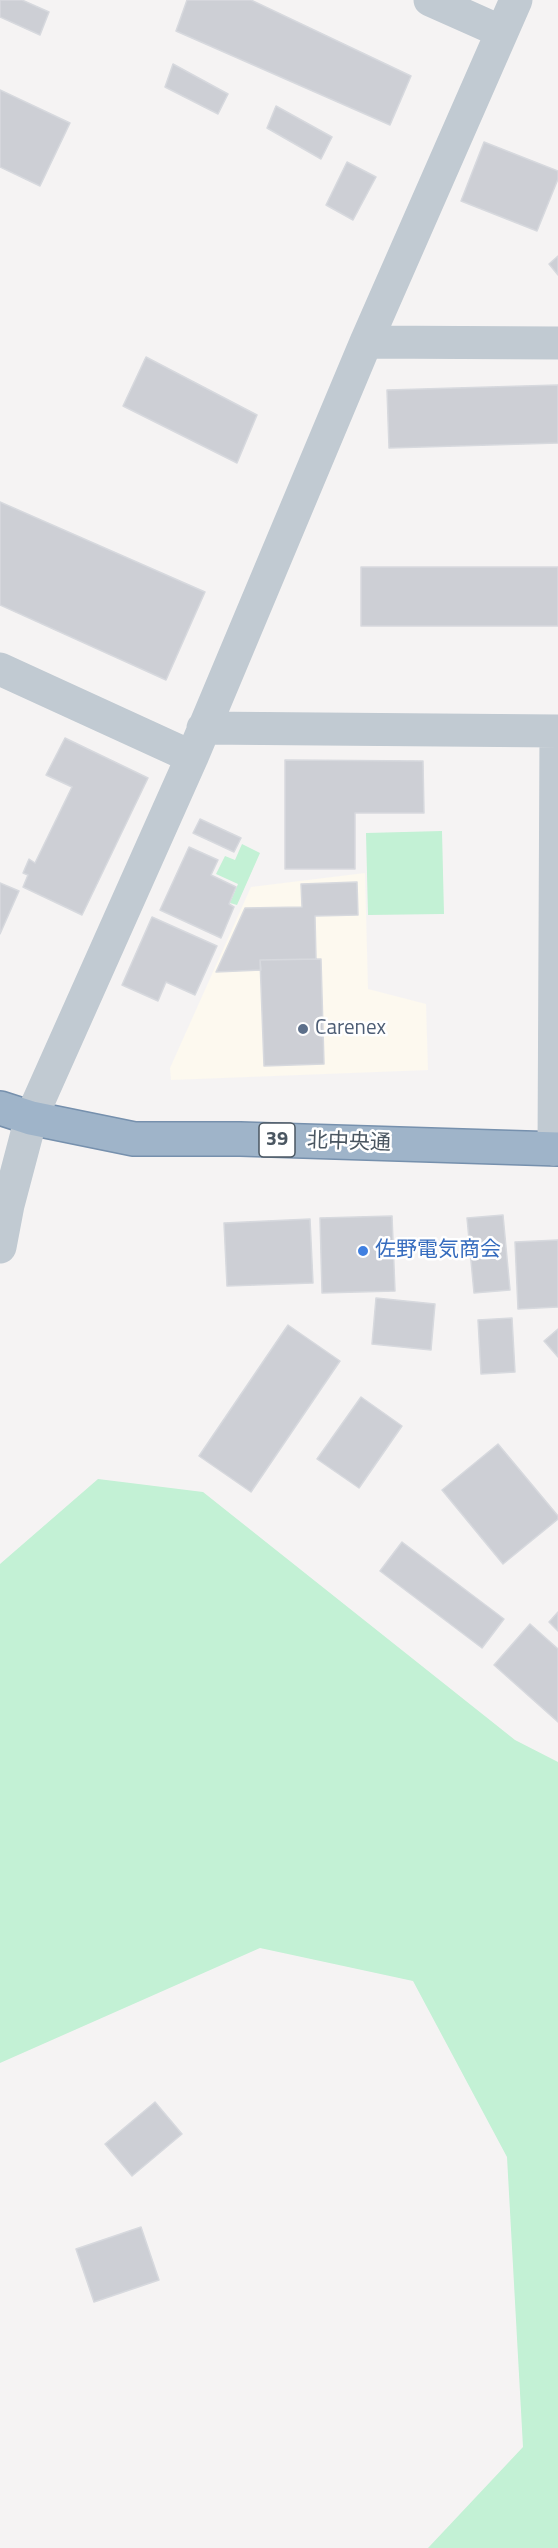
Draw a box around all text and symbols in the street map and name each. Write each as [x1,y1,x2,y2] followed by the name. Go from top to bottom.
[315,1016,386,1042] place label: Carenex
[296,1022,310,1036] marker: Carenex
[259,1123,295,1157] road number: 39
[307,1129,391,1157] street label: 北中央通
[375,1238,501,1264] place label: 佐野電気商会
[356,1244,370,1258] marker: 佐野電気商会

